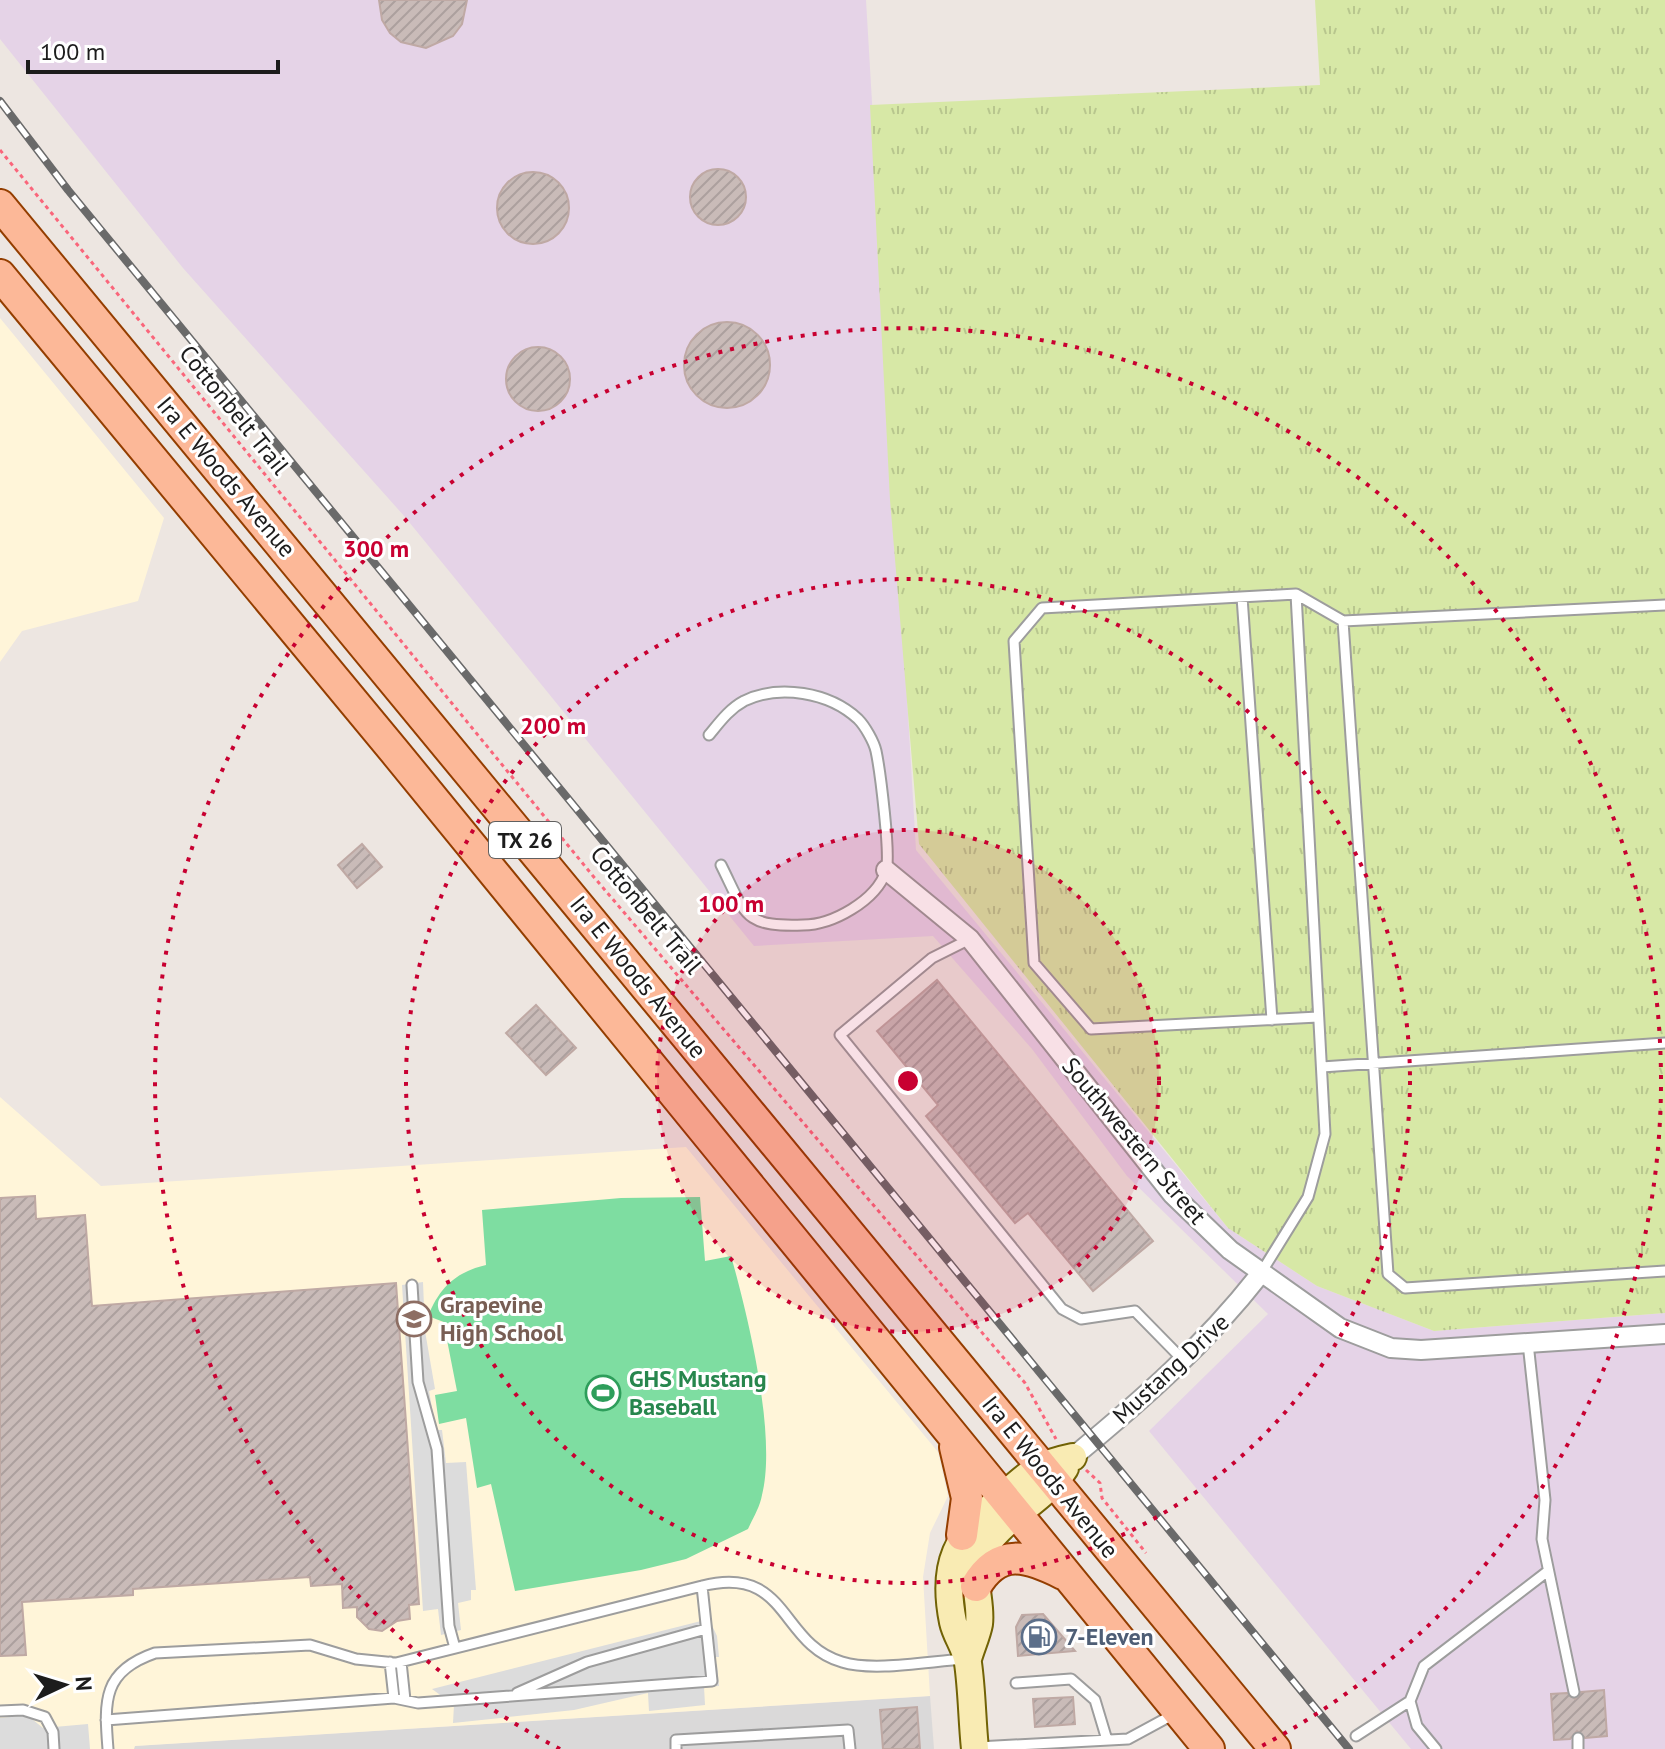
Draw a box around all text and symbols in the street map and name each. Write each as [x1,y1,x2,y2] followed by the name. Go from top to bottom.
[28,24,278,74] scale bar
[40,36,105,67] text: 100 m
[173,339,296,481] street label: Cottonbelt Trail
[150,390,303,563] street label: Ira E Woods Avenue
[343,533,409,564] text: 300 m
[520,710,586,741] text: 200 m
[489,822,561,858] road number: TX 26
[584,839,709,980] street label: Cottonbelt Trail
[698,888,764,919] text: 100 m
[563,889,714,1064] street label: Ira E Woods Avenue
[1055,1051,1213,1231] street label: Southwestern Street
[894,1067,922,1095] centre of rings
[440,1289,564,1348] place label: Grapevine High School
[395,1300,433,1338] school or university icon: Grapevine High School
[1106,1307,1235,1431] street label: Mustang Drive
[629,1363,767,1422] place label: GHS Mustang Baseball
[584,1374,622,1412] sports icon: GHS Mustang Baseball
[975,1389,1126,1564] street label: Ira E Woods Avenue
[1020,1618,1058,1656] fuel station icon: 7-Eleven
[1065,1621,1154,1652] place label: 7-Eleven
[24,1645,104,1725] north arrow
[69,1675,98,1692] text: N

